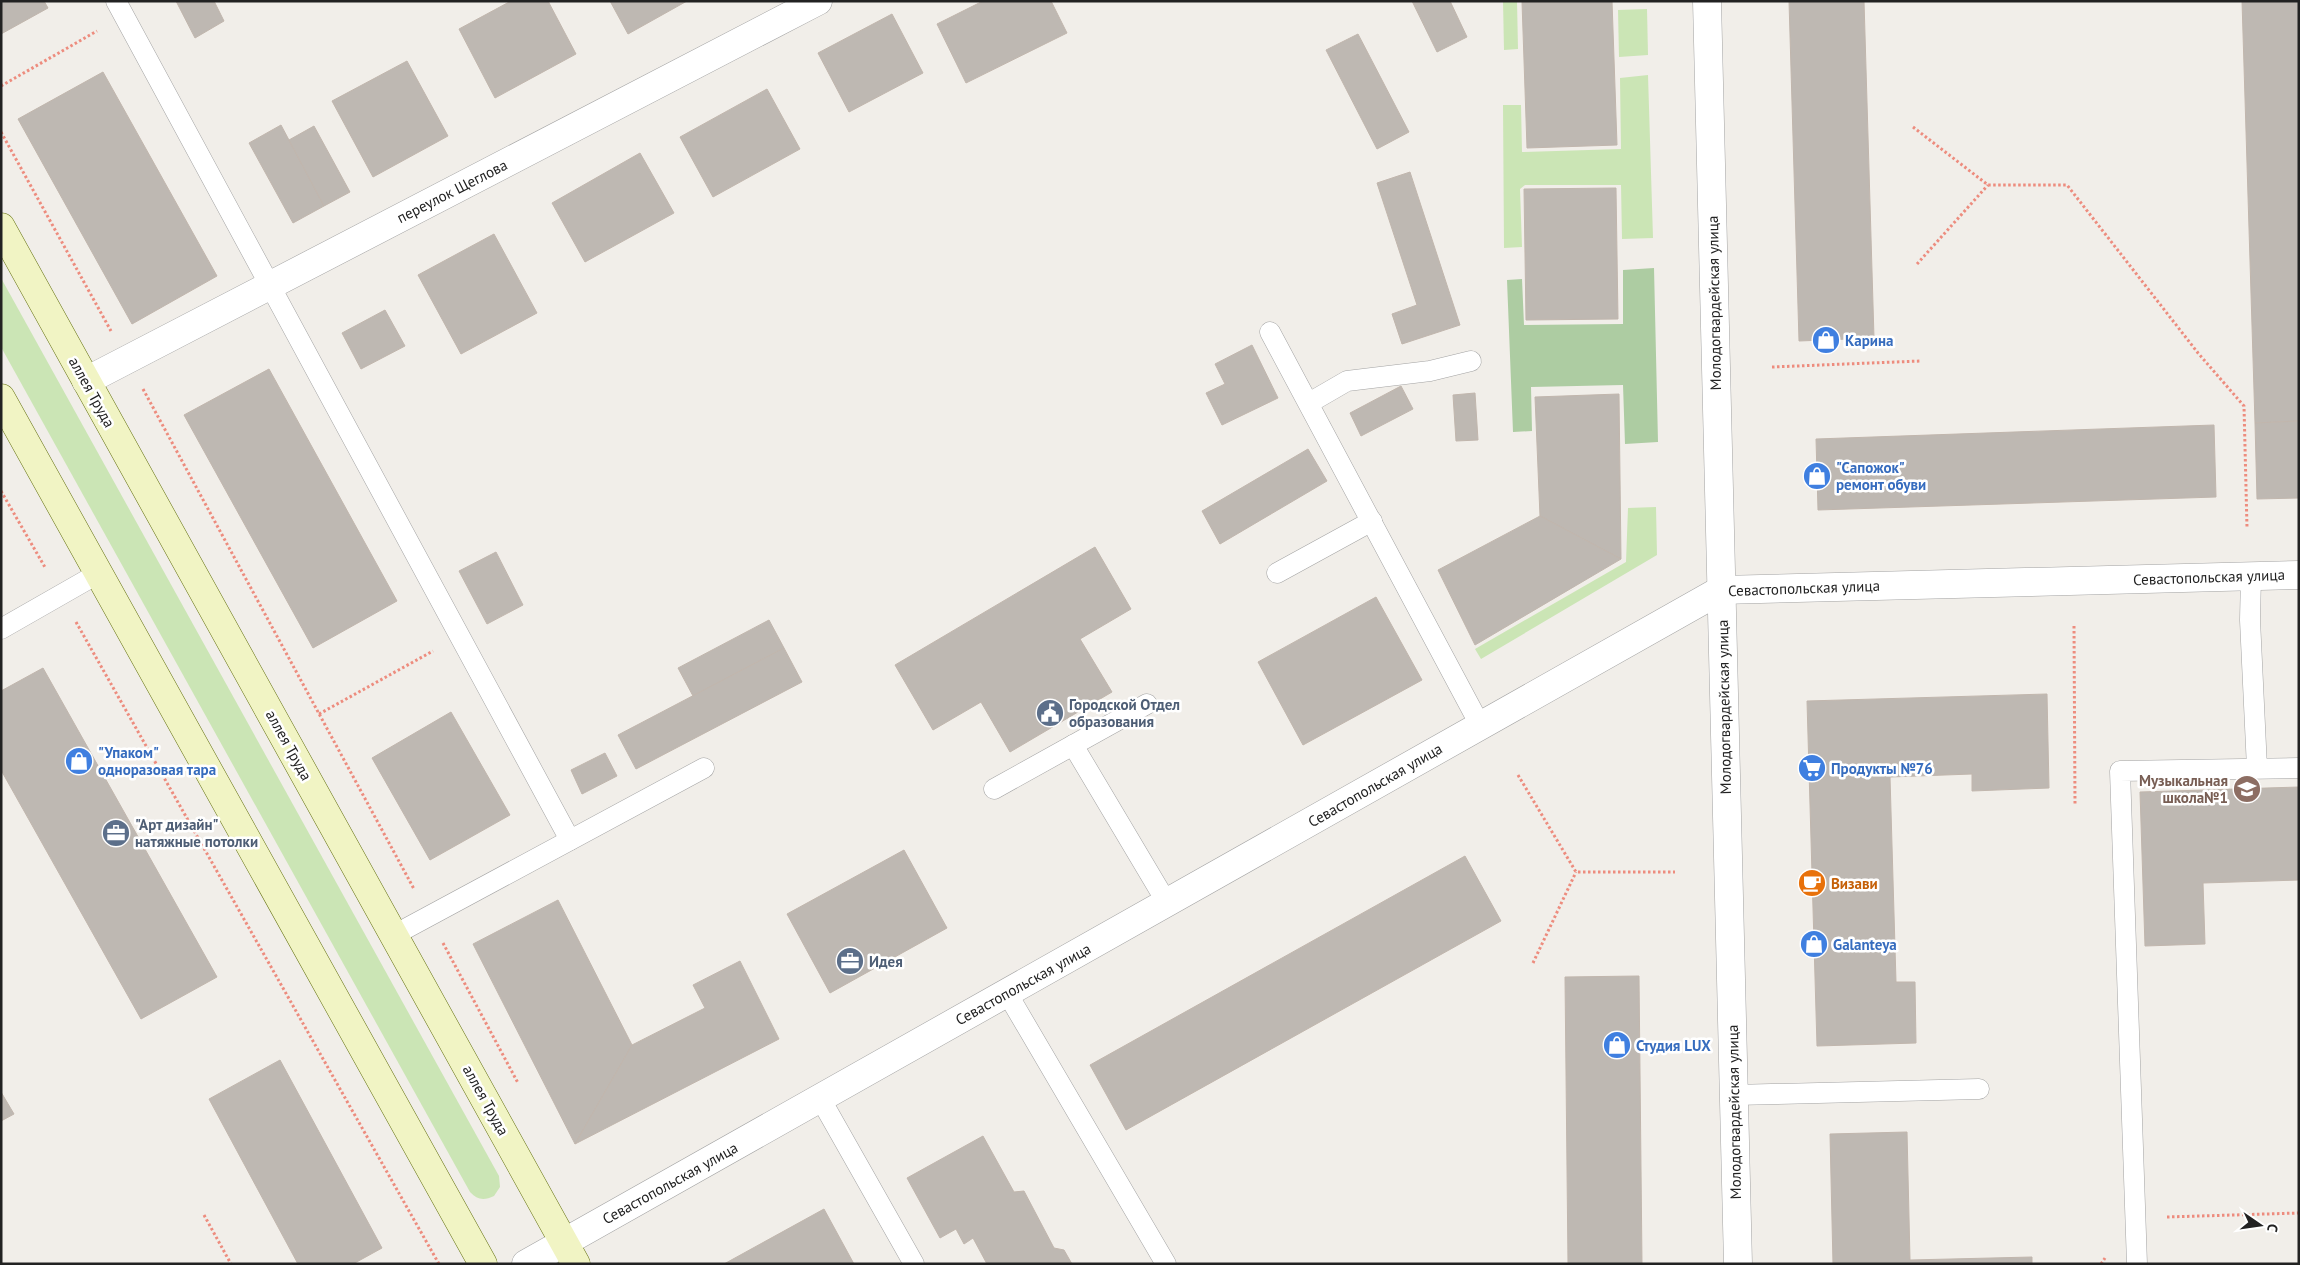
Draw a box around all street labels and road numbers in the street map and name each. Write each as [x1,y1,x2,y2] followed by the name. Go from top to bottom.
[394,155,510,227] street label: переулок Щеглова
[1703,216,1725,390] street label: Молодогвардейская улица
[65,353,119,431] street label: аллея Труда
[2133,565,2285,589] street label: Севастопольская улица
[1728,576,1880,600] street label: Севастопольская улица
[1713,620,1735,794] street label: Молодогвардейская улица
[262,706,316,784] street label: аллея Труда
[1304,739,1446,831] street label: Севастопольская улица
[952,939,1094,1029] street label: Севастопольская улица
[1723,1025,1745,1199] street label: Молодогвардейская улица
[459,1061,513,1139] street label: аллея Труда
[599,1138,741,1228] street label: Севастопольская улица

